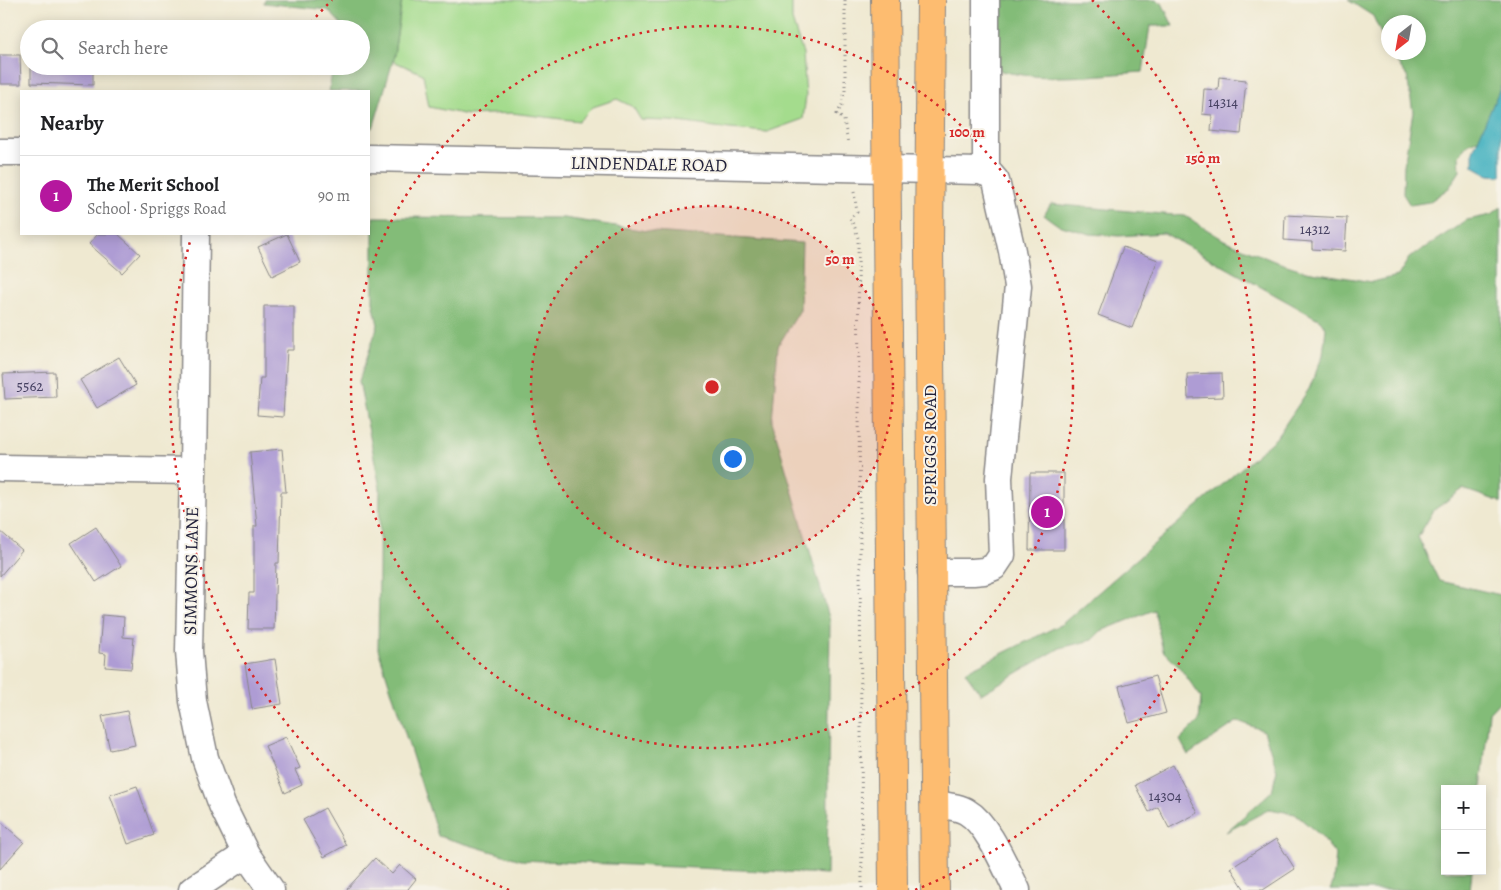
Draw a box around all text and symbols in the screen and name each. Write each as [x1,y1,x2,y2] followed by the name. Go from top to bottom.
[1381,15,1426,60] north arrow
[20,20,370,75] search box
[38,34,66,62] icon: search
[78,35,168,61] text: Search here
[1208,92,1238,112] house number: 14314
[40,109,103,137] text: Nearby
[949,122,985,142] text: 100 m
[1186,148,1221,168] text: 150 m
[570,151,728,177] street label: LINDENDALE ROAD
[87,172,219,198] text: The Merit School
[53,185,59,207] text: 1
[318,185,350,207] text: 90 m
[87,198,226,220] text: School · Spriggs Road
[1300,219,1330,239] house number: 14312
[825,249,855,269] text: 50 m
[17,376,43,396] house number: 5562
[703,378,721,396] centre of rings
[918,385,942,505] street label: SPRIGGS ROAD
[720,446,746,472] your location
[1031,493,1063,531] pin: 1
[178,507,204,635] street label: SIMMONS LANE
[1441,785,1486,875] map controls
[1441,785,1486,830] button: +
[1149,786,1182,806] house number: 14304
[1441,830,1486,875] button: −

